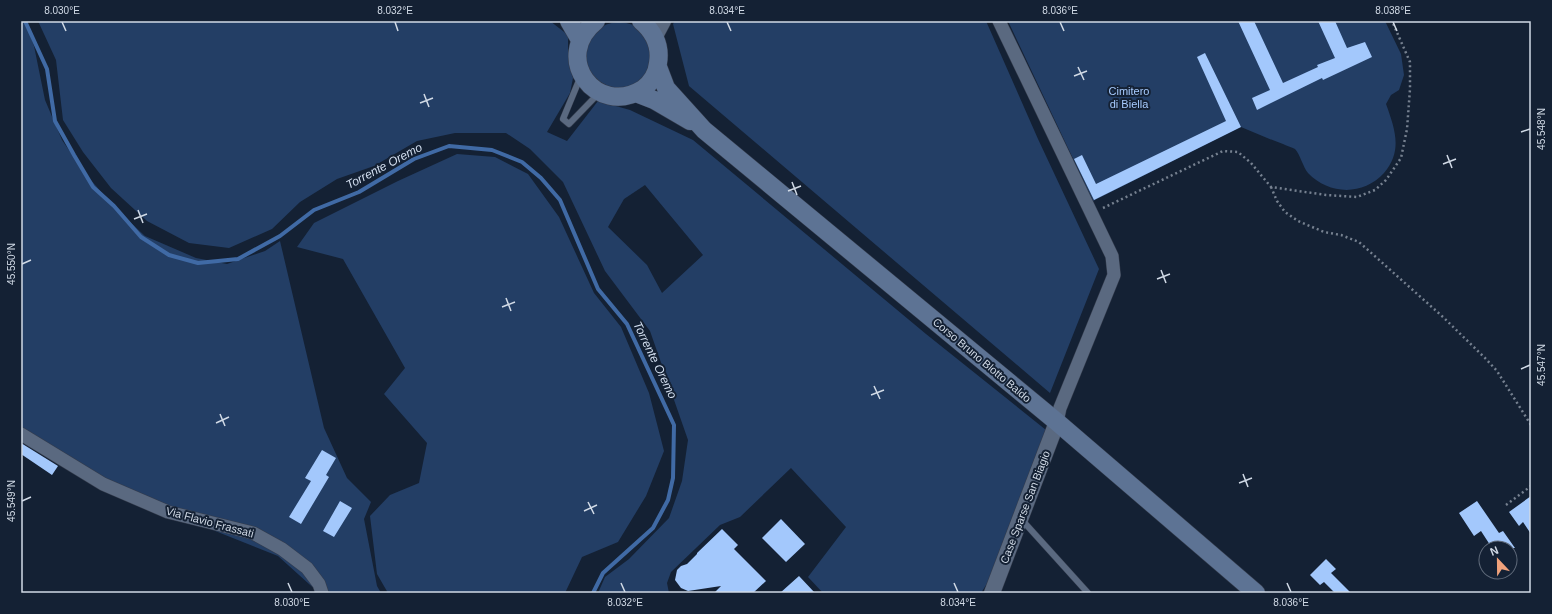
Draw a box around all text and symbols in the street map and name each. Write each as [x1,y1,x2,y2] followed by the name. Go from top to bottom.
[44,5,80,16] text: 8.030°E
[377,5,413,16] text: 8.032°E
[709,5,745,16] text: 8.034°E
[1042,5,1078,16] text: 8.036°E
[1375,5,1411,16] text: 8.038°E
[1109,85,1149,110] park label: Cimitero di Biella
[1536,108,1547,150] text: 45.548°N
[344,140,425,192] water label: Torrente Oremo
[6,243,17,285] text: 45.550°N
[931,316,1033,404] street label: Corso Bruno Blotto Baldo
[630,319,680,401] water label: Torrente Oremo
[1536,344,1547,386] text: 45.547°N
[998,449,1052,565] street label: Case Sparse San Biagio
[6,480,17,522] text: 45.549°N
[165,505,255,539] street label: Via Flavio Frassati
[1478,540,1518,580] north arrow
[1488,544,1500,558] text: N
[274,597,310,608] text: 8.030°E
[607,597,643,608] text: 8.032°E
[940,597,976,608] text: 8.034°E
[1273,597,1309,608] text: 8.036°E

